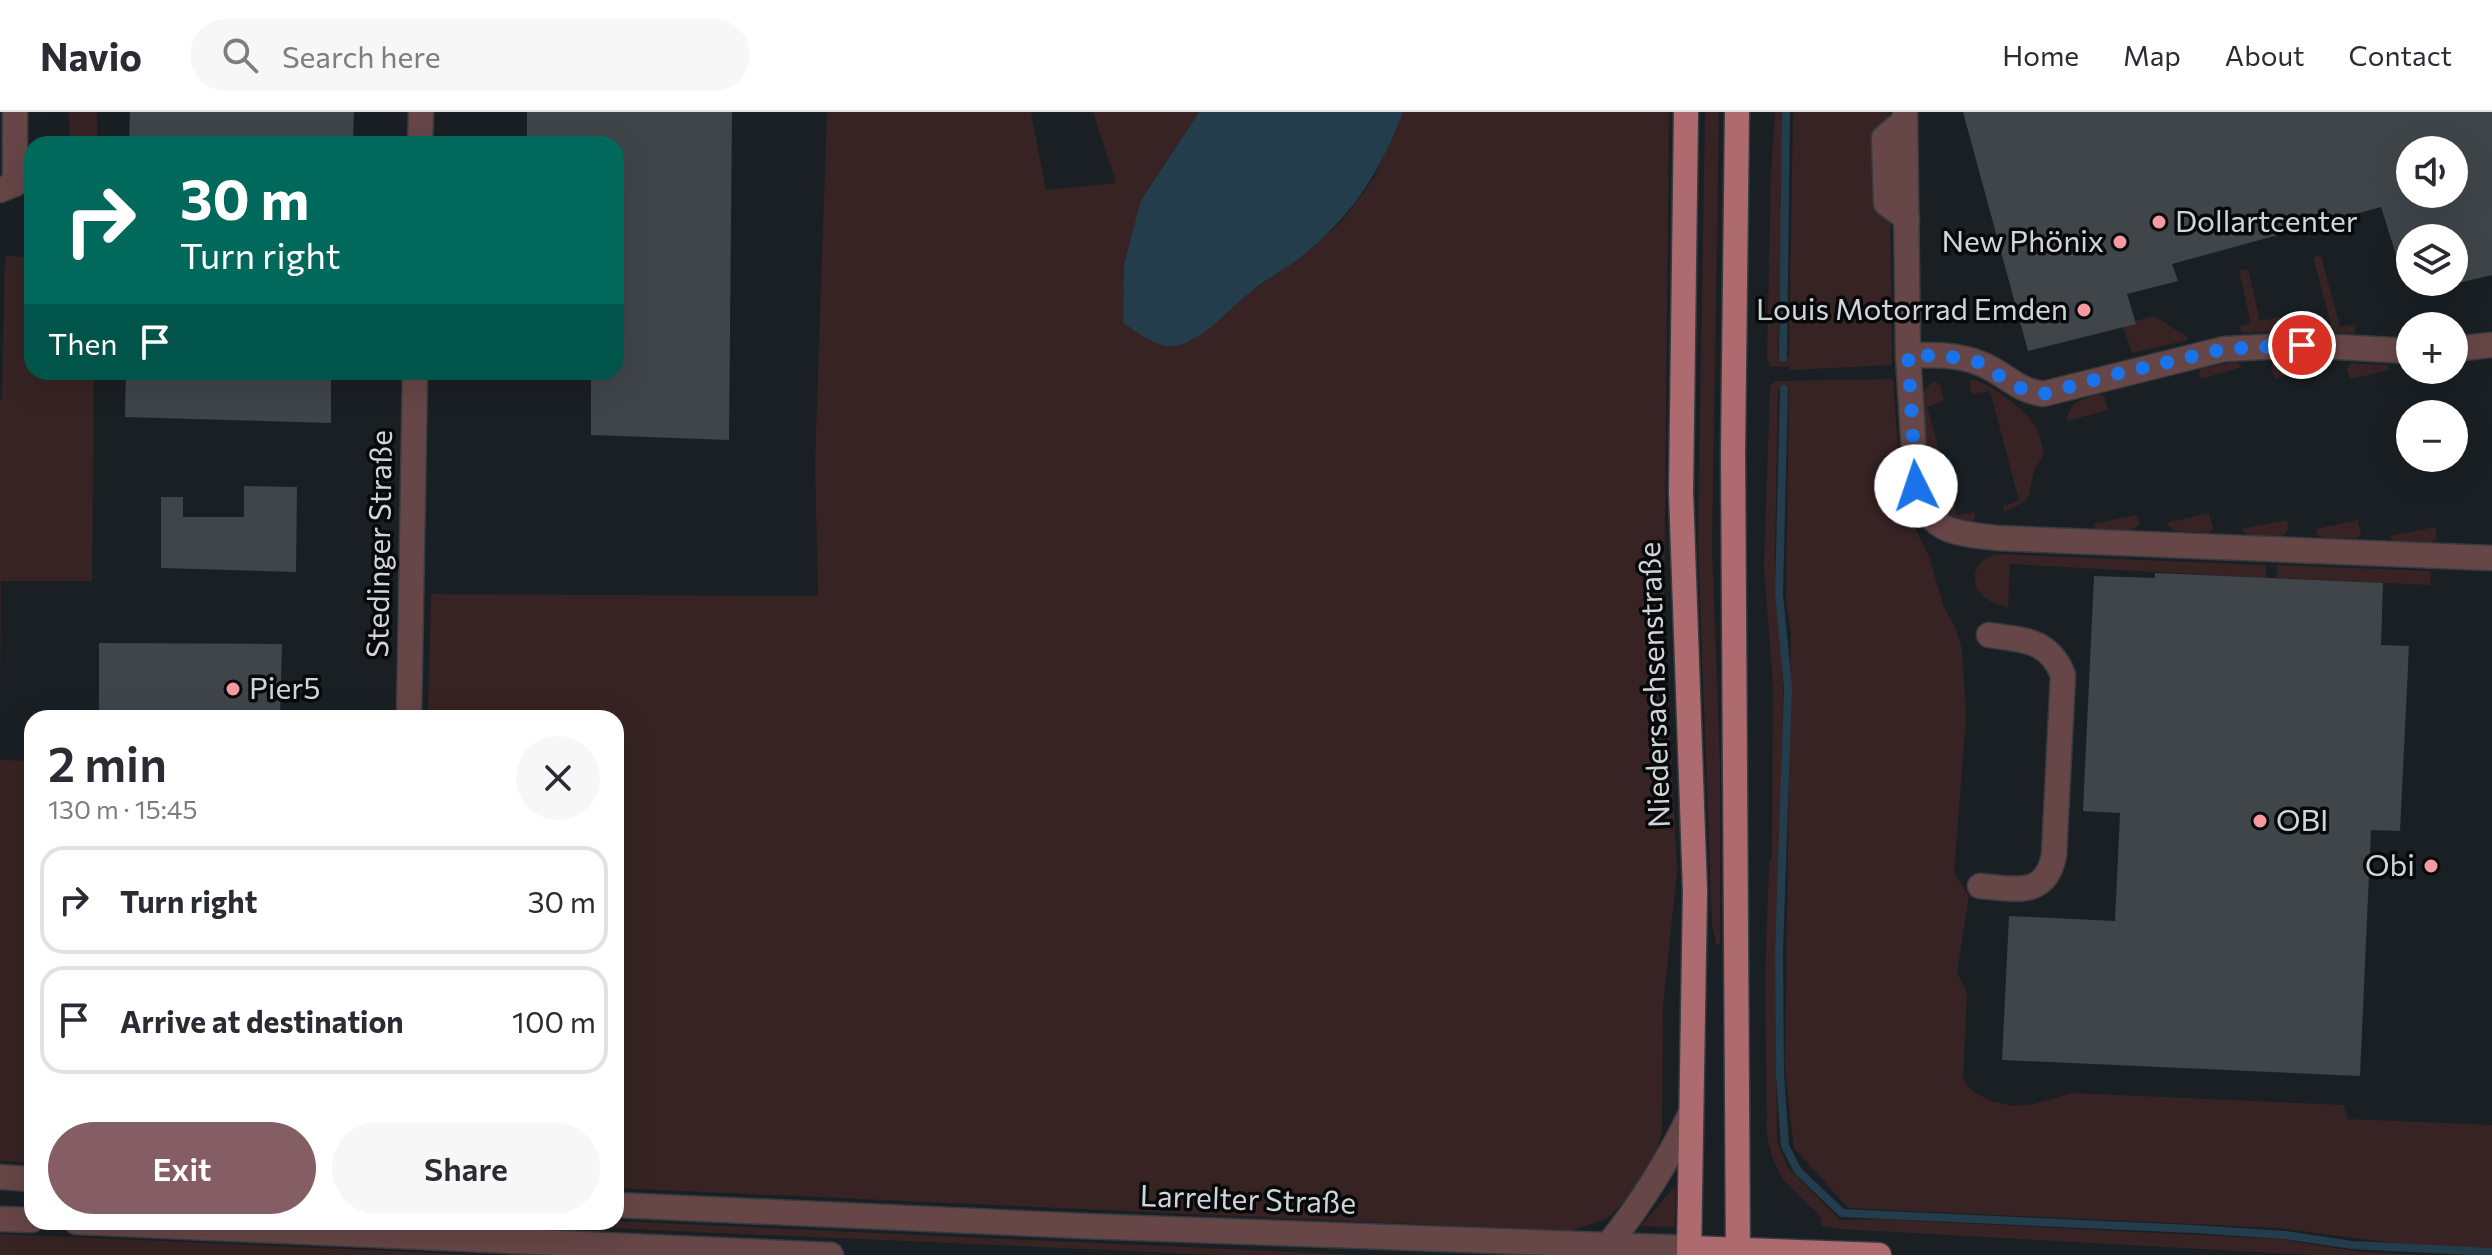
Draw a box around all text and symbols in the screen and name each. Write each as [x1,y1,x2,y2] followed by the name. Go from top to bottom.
[190,19,750,91] search box
[40,32,142,79] text: Navio
[218,33,262,77] icon: search
[282,37,441,74] text: Search here
[2002,38,2079,72] text: Home
[2123,38,2181,72] text: Map
[2225,38,2305,72] text: About
[2349,38,2452,72] text: Contact
[2396,136,2468,472] map controls
[2396,136,2468,208] button: sound
[180,163,309,232] text: 30 m
[48,168,152,272] icon: right
[2175,201,2358,238] place label: Dollartcenter
[2150,213,2168,231] marker: Dollartcenter
[1941,221,2104,258] place label: New Phönix
[2396,224,2468,296] button: layers
[180,232,341,276] text: Turn right
[2111,233,2129,251] marker: New Phönix
[1756,289,2068,326] place label: Louis Motorrad Emden
[2075,301,2093,319] marker: Louis Motorrad Emden
[2268,311,2336,379] pin
[2396,312,2468,384] button: +
[133,320,177,364] icon: arrive
[2280,323,2324,367] icon: arrive
[48,324,117,361] text: Then
[2396,400,2468,472] button: −
[357,430,398,658] street label: Stedinger Straße
[1874,444,1958,528] position arrow
[1629,541,1676,829] street label: Niedersachsenstraße
[249,668,321,705] place label: Pier5
[224,680,242,698] marker: Pier5
[48,733,167,792] text: 2 min
[516,736,600,820] button: close
[48,793,197,824] text: 130 m · 15:45
[2276,800,2328,837] place label: OBI
[2251,812,2269,830] marker: OBI
[2365,845,2415,882] place label: Obi
[2422,857,2440,875] marker: Obi
[52,878,96,922] icon: right
[120,882,257,919] text: Turn right
[527,882,596,919] text: 30 m
[52,998,96,1042] icon: arrive
[120,1002,404,1039] text: Arrive at destination
[512,1002,596,1039] text: 100 m
[48,1122,316,1214] button: Exit
[332,1122,600,1214] button: Share
[1139,1175,1357,1220] street label: Larrelter Straße

